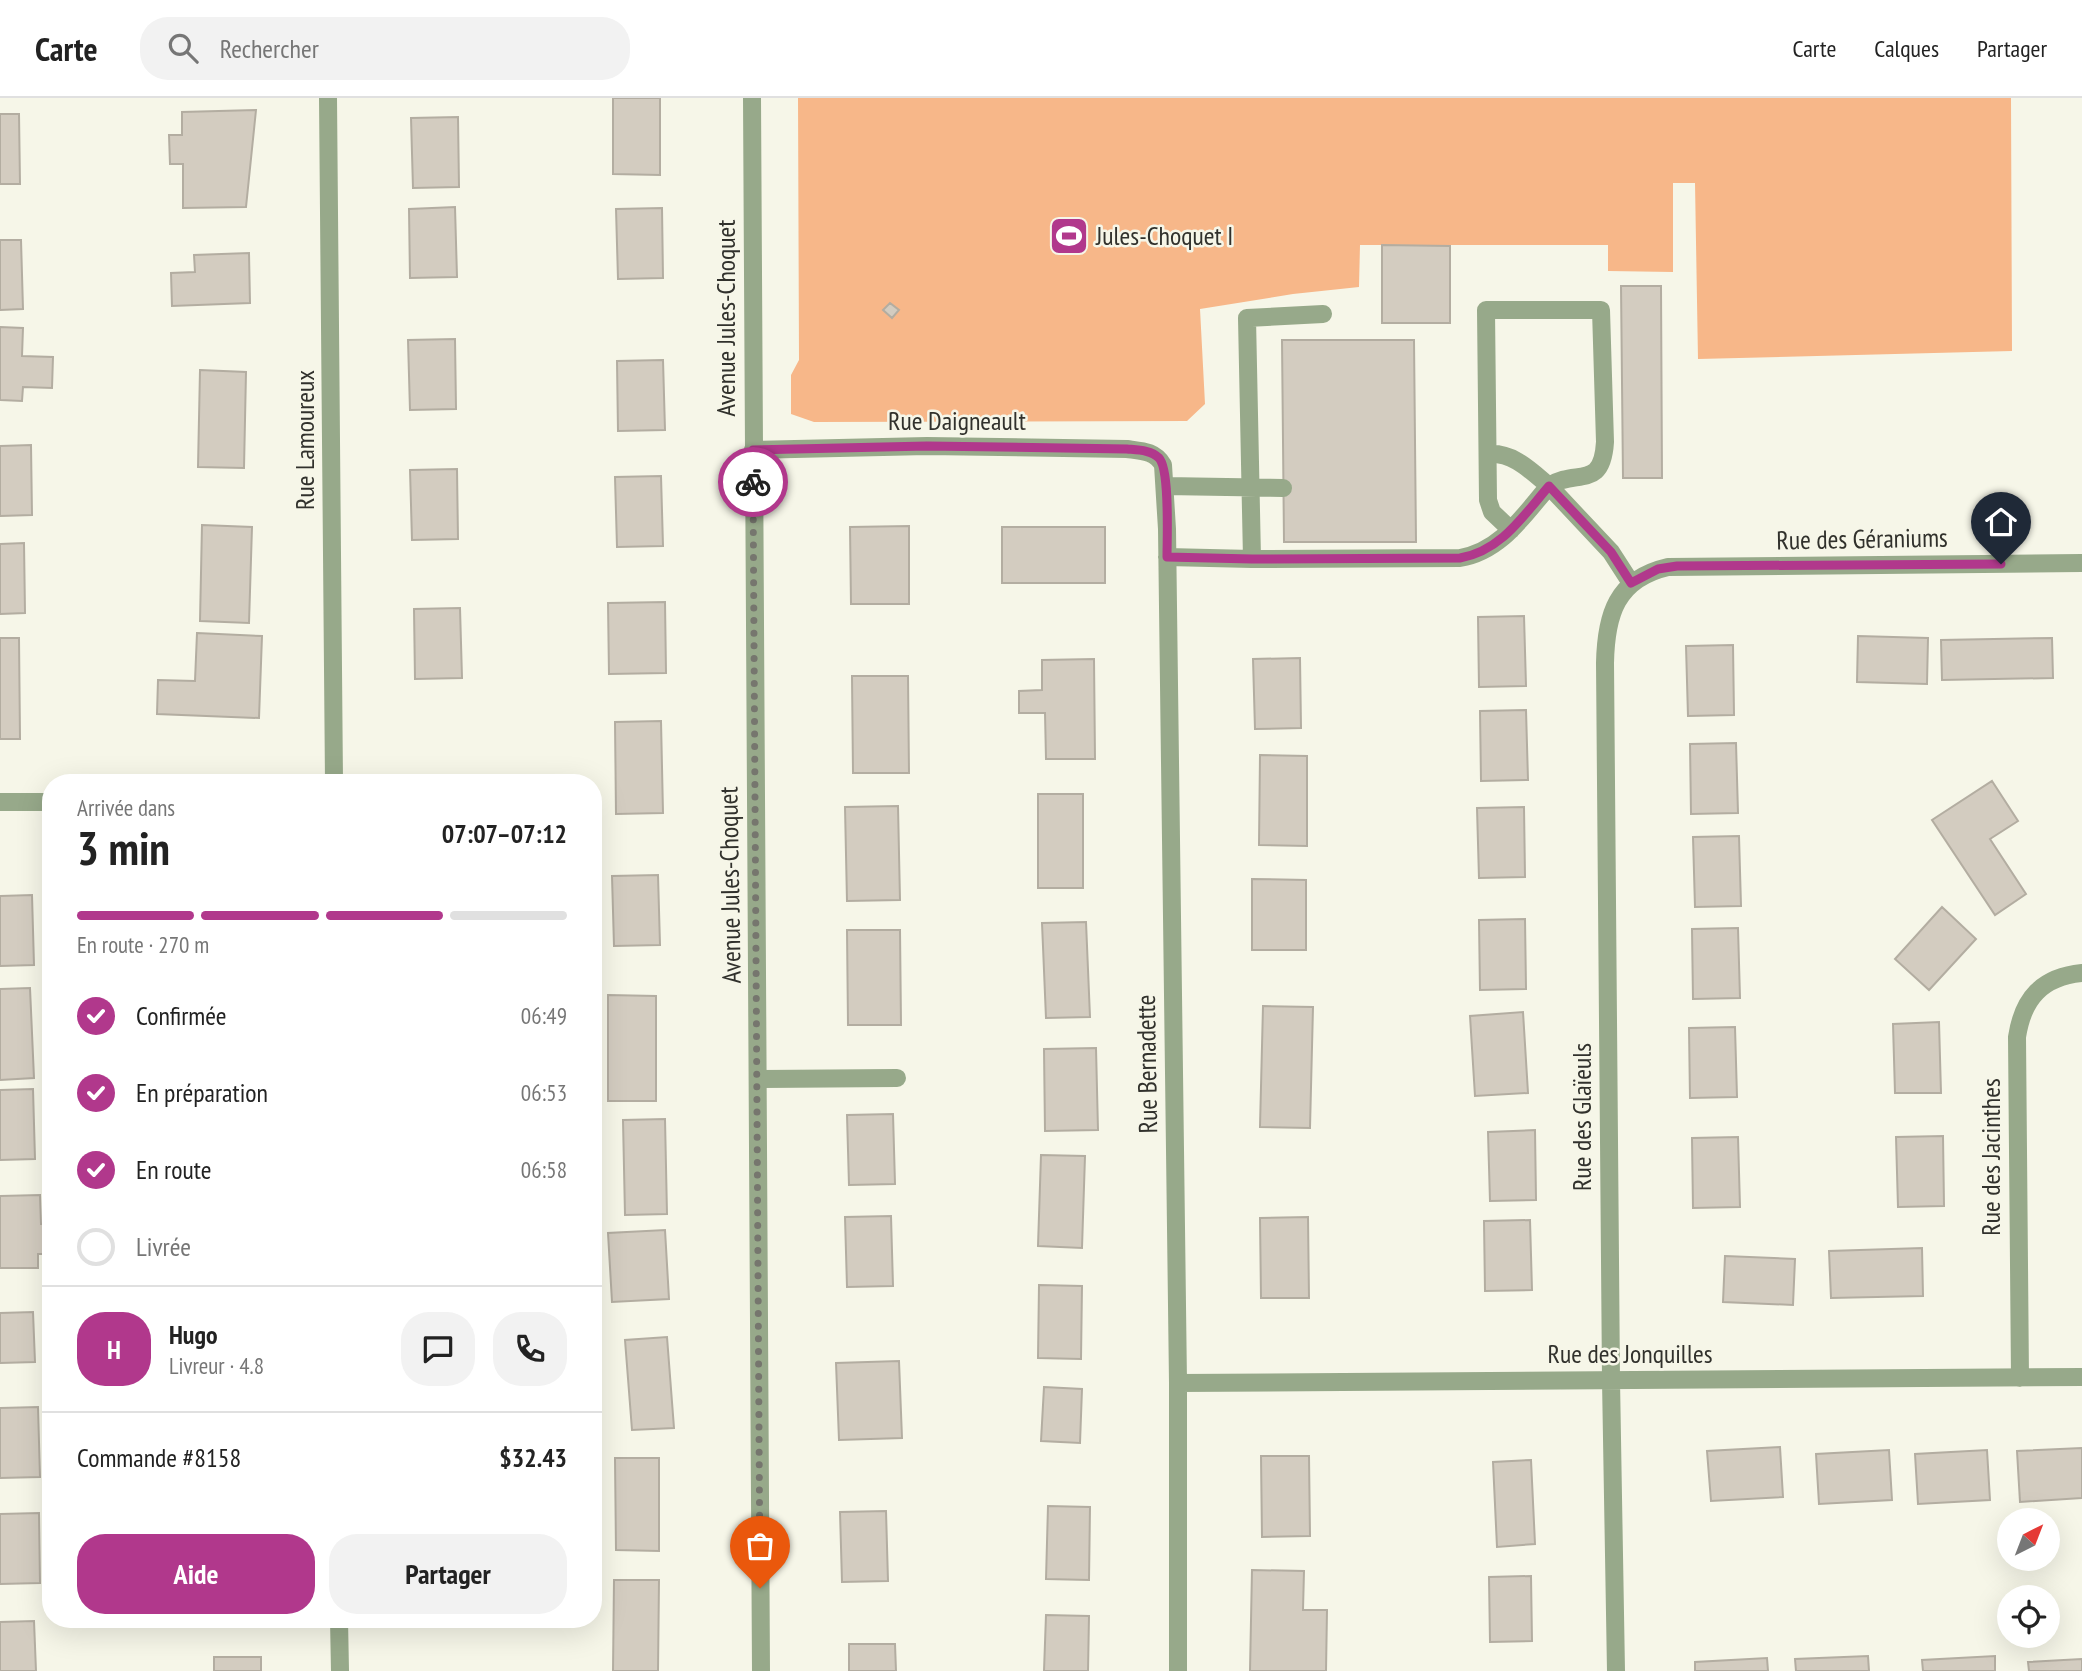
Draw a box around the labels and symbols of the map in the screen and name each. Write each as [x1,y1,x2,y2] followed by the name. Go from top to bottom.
[1048,215,1090,257] sports icon: Jules-Choquet I
[1095,219,1233,252] place label: Jules-Choquet I
[709,220,742,416] street label: Avenue Jules-Choquet
[288,370,321,510] street label: Rue Lamoureux
[888,404,1026,437] street label: Rue Daigneault
[718,447,788,517] courier
[1971,492,2031,564] pin
[1776,521,1948,556] street label: Rue des Géraniums
[711,786,748,984] street label: Avenue Jules-Choquet
[1129,994,1164,1134] street label: Rue Bernadette
[1565,1043,1598,1191] street label: Rue des Glaïeuls
[1974,1078,2007,1236] street label: Rue des Jacinthes
[1547,1337,1713,1370] street label: Rue des Jonquilles
[1997,1508,2060,1572] north arrow
[730,1516,790,1588] pin

